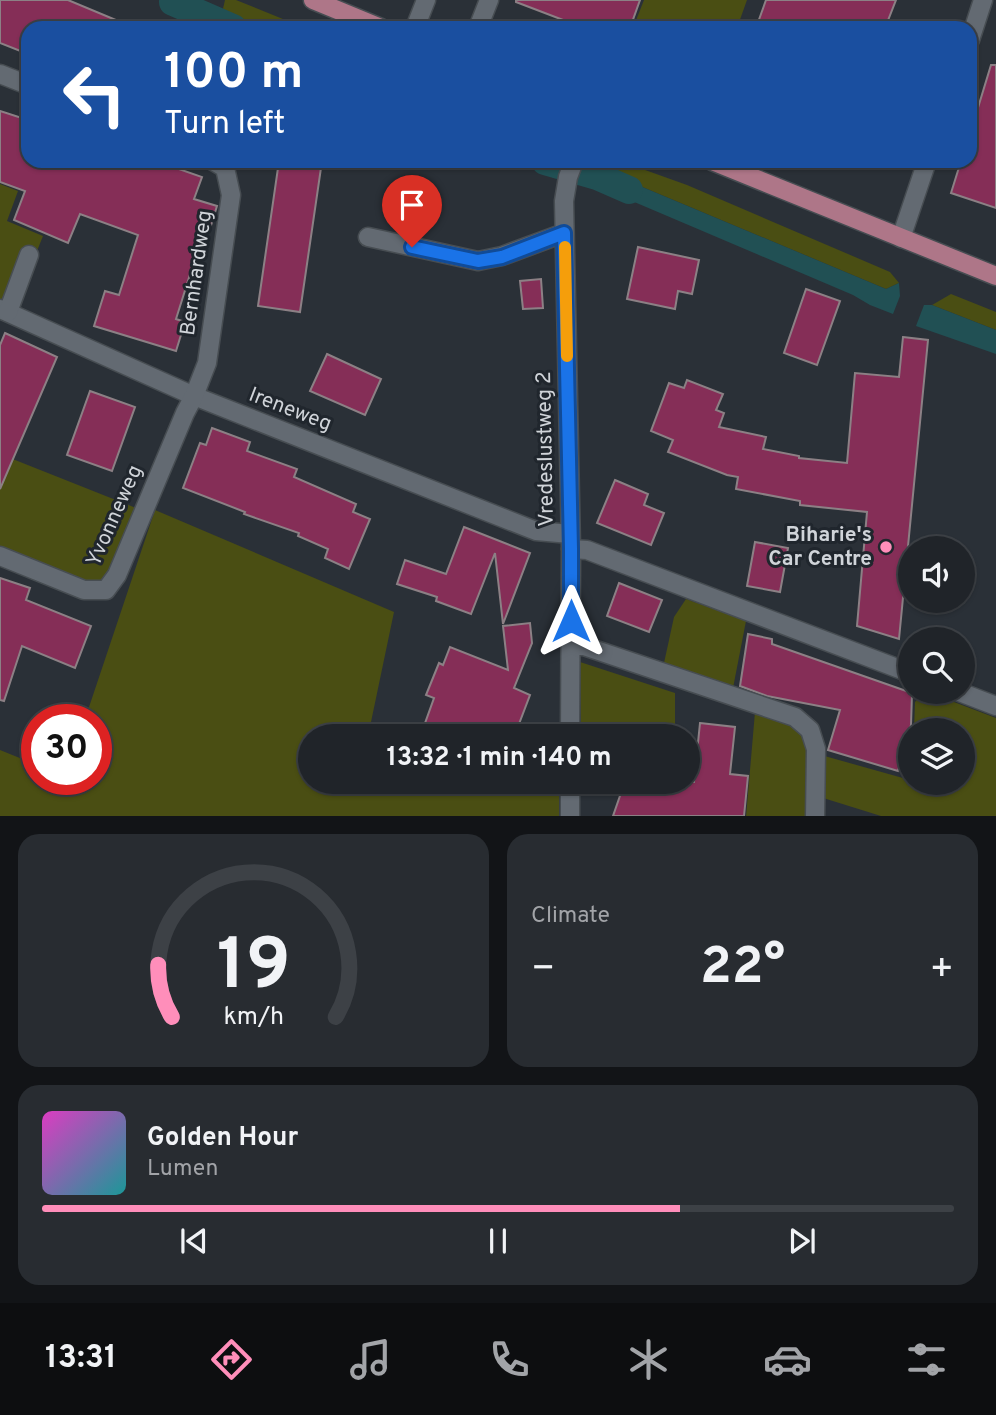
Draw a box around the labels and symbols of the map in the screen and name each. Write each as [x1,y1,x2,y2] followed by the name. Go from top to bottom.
[382,175,442,247] pin
[175,209,219,337] street label: Bernhardweg
[531,371,561,527] street label: Vredeslustweg 2
[245,382,335,438] street label: Ireneweg
[81,461,149,571] street label: Yvonneweg
[768,522,872,573] place label: Biharie's Car Centre
[878,539,894,555] marker: Biharie's Car Centre
[534,584,608,658] position arrow
[21,704,112,795] speed limit sign: 30

